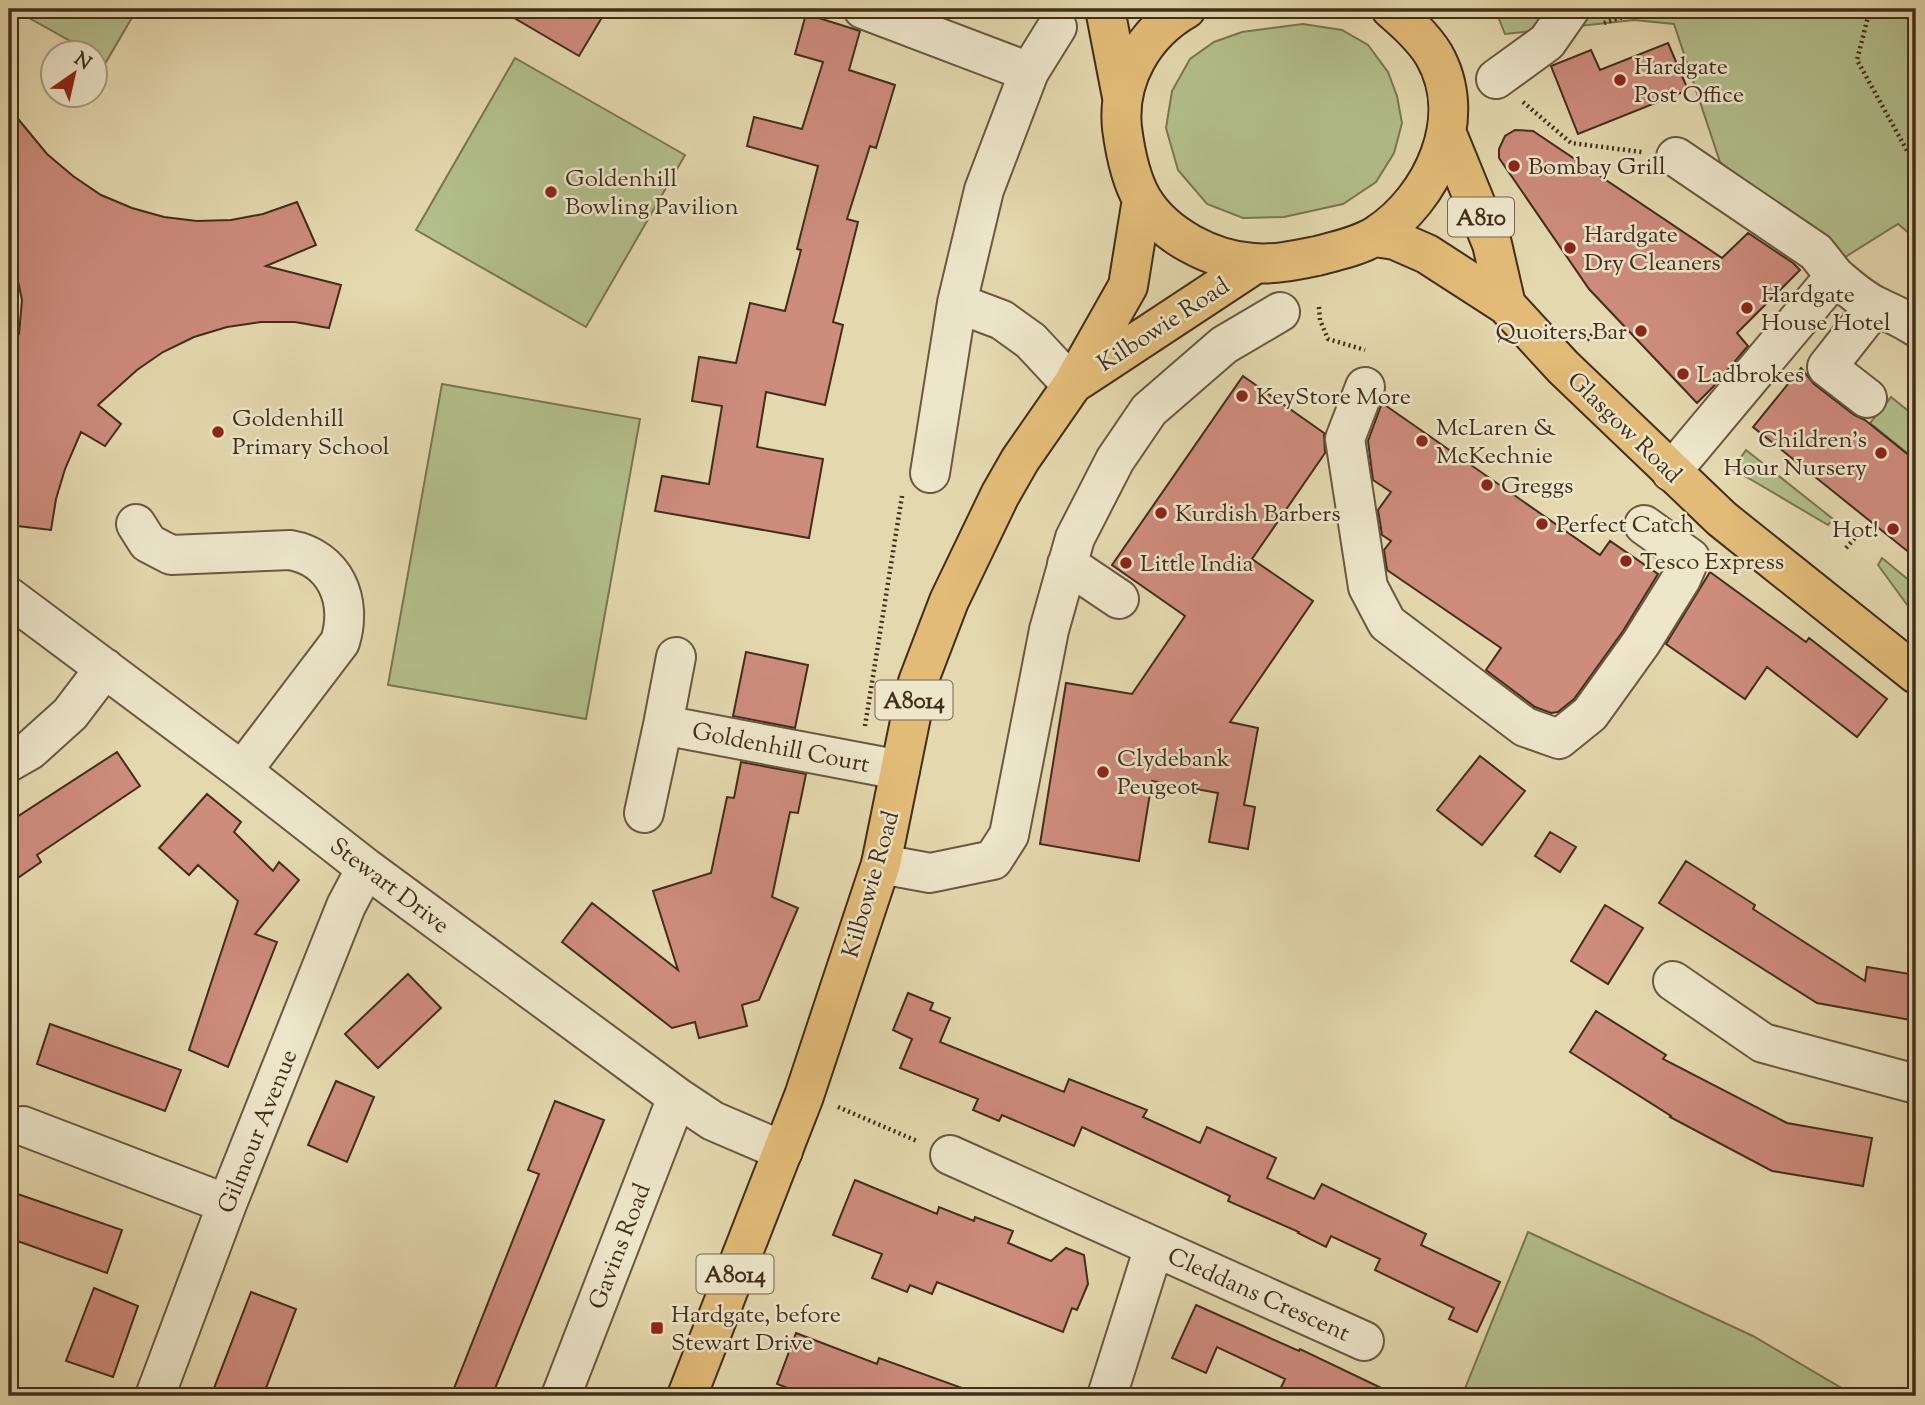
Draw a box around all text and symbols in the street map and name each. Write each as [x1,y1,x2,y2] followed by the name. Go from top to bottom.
[38,38,108,108] north arrow
[68,47,96,77] text: N
[1634,51,1744,113] place label: Hardgate Post Office
[1612,72,1628,88] marker: Hardgate Post Office
[1528,151,1666,185] place label: Bombay Grill
[1506,158,1522,174] marker: Bombay Grill
[565,163,739,225] place label: Goldenhill Bowling Pavilion
[543,184,559,200] marker: Goldenhill Bowling Pavilion
[1448,198,1514,236] road number: A810
[1584,219,1721,281] place label: Hardgate Dry Cleaners
[1562,240,1578,256] marker: Hardgate Dry Cleaners
[1091,270,1237,381] street label: Kilbowie Road
[1761,279,1891,341] place label: Hardgate House Hotel
[1739,300,1755,316] marker: Hardgate House Hotel
[1495,316,1627,350] place label: Quoiters Bar
[1633,323,1649,339] marker: Quoiters Bar
[1697,359,1804,393] place label: Ladbrokes
[1559,365,1689,492] street label: Glasgow Road
[1675,366,1691,382] marker: Ladbrokes
[1256,381,1411,415] place label: KeyStore More
[1234,388,1250,404] marker: KeyStore More
[232,403,390,465] place label: Goldenhill Primary School
[1436,412,1556,474] place label: McLaren & McKechnie
[210,424,226,440] marker: Goldenhill Primary School
[1724,424,1867,486] place label: Children’s Hour Nursery
[1414,433,1430,449] marker: McLaren & McKechnie
[1873,445,1889,461] marker: Children’s Hour Nursery
[1501,470,1574,504] place label: Greggs
[1479,477,1495,493] marker: Greggs
[1175,498,1341,532] place label: Kurdish Barbers
[1153,505,1169,521] marker: Kurdish Barbers
[1556,509,1695,543] place label: Perfect Catch
[1832,514,1879,548] place label: Hot!
[1534,516,1550,532] marker: Perfect Catch
[1885,521,1901,537] marker: Hot!
[1640,546,1784,580] place label: Tesco Express
[1140,548,1254,582] place label: Little India
[1618,553,1634,569] marker: Tesco Express
[1118,555,1134,571] marker: Little India
[876,680,953,720] road number: A8014
[689,715,872,783] street label: Goldenhill Court
[1117,743,1230,805] place label: Clydebank Peugeot
[1095,764,1111,780] marker: Clydebank Peugeot
[835,807,909,962] street label: Kilbowie Road
[322,830,456,943] street label: Stewart Drive
[211,1045,307,1219] street label: Gilmour Avenue
[581,1178,661,1315] street label: Gavins Road
[1162,1240,1355,1351] street label: Cleddans Crescent
[696,1254,774,1294] road number: A8014
[671,1299,841,1361] place label: Hardgate, before Stewart Drive
[649,1320,665,1336] marker: Hardgate, before Stewart Drive

